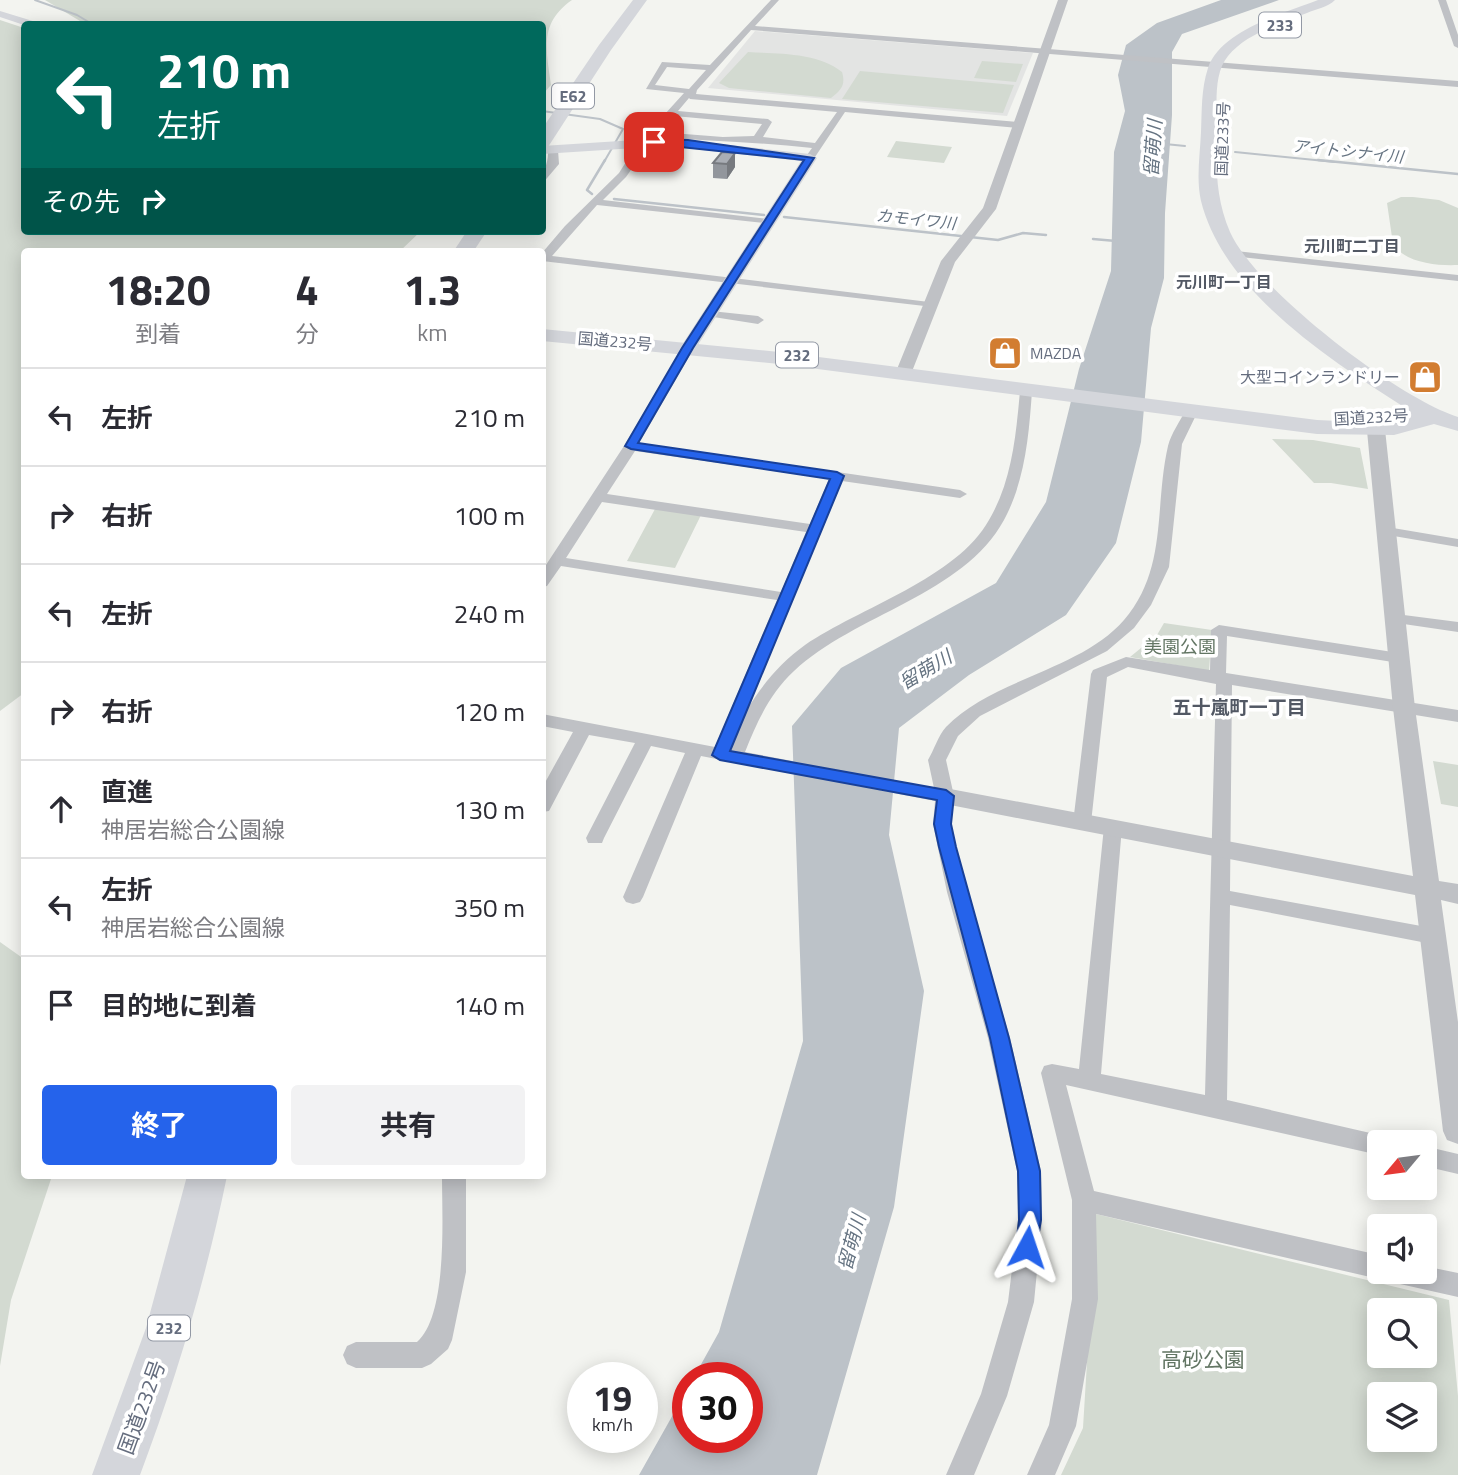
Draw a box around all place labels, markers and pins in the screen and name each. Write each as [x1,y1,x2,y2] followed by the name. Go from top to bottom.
[624,112,684,172] pin
[986,334,1024,372] shop icon: MAZDA
[1030,341,1082,365] place label: MAZDA
[1406,358,1444,396] shop icon: 大型コインランドリー
[1240,365,1400,389] place label: 大型コインランドリー

